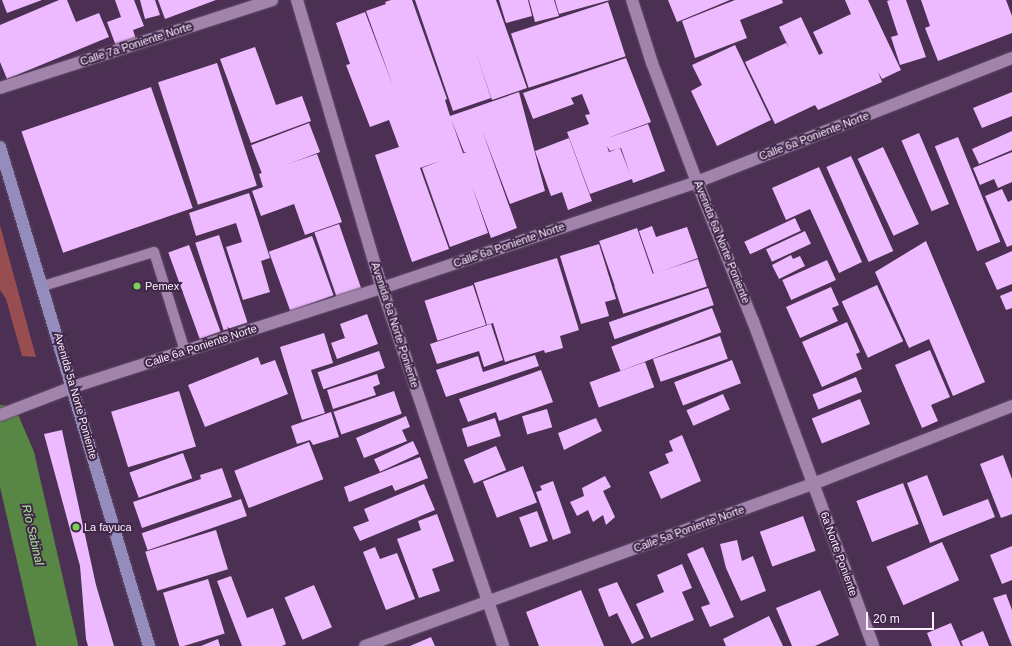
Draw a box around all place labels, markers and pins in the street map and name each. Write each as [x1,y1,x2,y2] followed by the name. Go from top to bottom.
[145,279,179,293] place label: Pemex
[132,281,142,291] marker: Pemex
[84,520,132,534] place label: La fayuca
[71,522,81,532] marker: La fayuca

